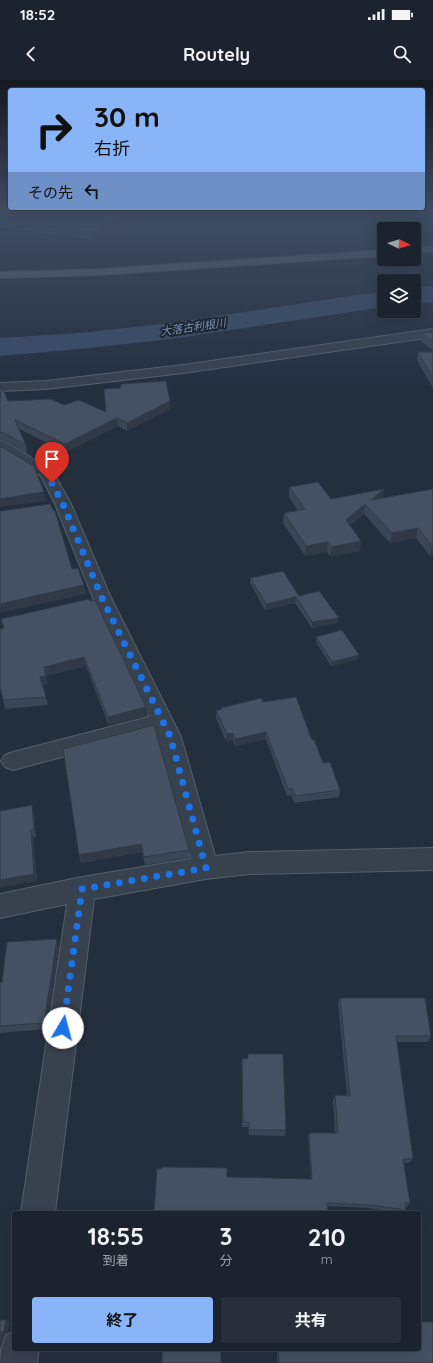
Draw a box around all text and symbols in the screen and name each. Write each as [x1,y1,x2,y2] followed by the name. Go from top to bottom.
[20,5,55,24] text: 18:52
[20,43,42,65] icon: back
[183,43,250,66] text: Routely
[391,43,413,65] icon: search
[94,99,160,134] text: 30 m
[28,104,80,156] icon: right
[94,137,130,160] text: 右折
[81,180,103,202] icon: left
[28,183,73,202] text: その先
[377,222,421,266] north arrow
[377,222,421,318] map controls
[377,274,421,318] button: layers
[159,315,228,339] water label: 大落古利根川
[35,442,69,483] pin
[41,448,63,470] icon: arrive
[42,1007,84,1049] position arrow
[87,1221,144,1251] text: 18:55
[220,1221,232,1251] text: 3
[308,1222,346,1252] text: 210
[321,1251,333,1267] text: m
[103,1252,129,1268] text: 到着
[219,1252,232,1268] text: 分
[32,1297,213,1343] button: 終了
[221,1297,401,1343] button: 共有

